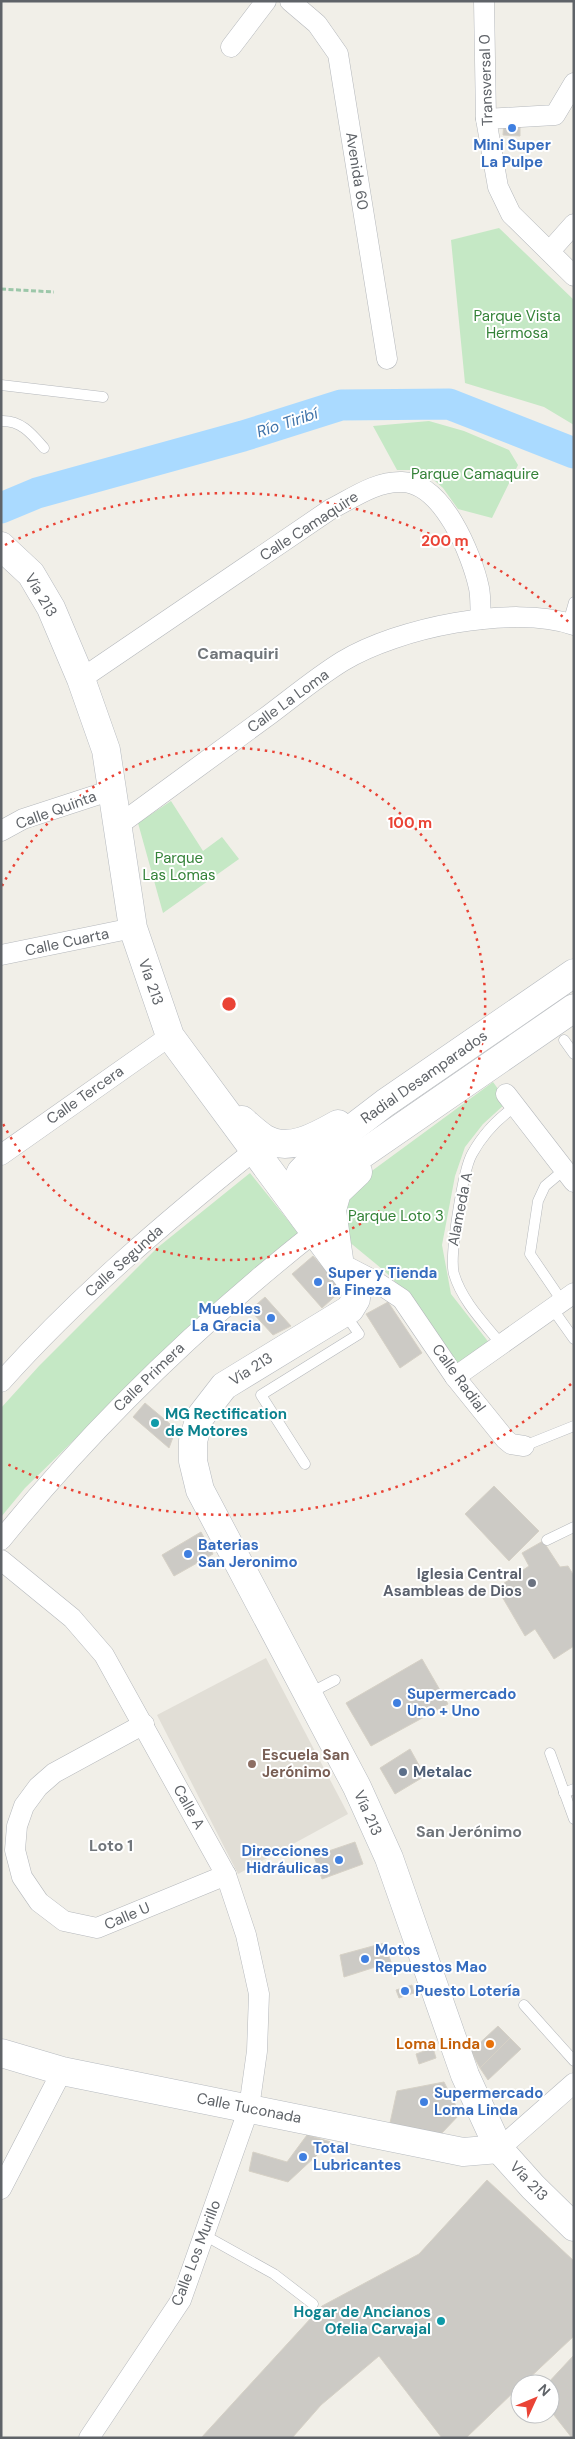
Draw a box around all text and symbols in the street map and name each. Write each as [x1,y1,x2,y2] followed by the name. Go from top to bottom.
[474,34,498,126] street label: Transversal 0
[506,122,518,134] marker: Mini Super La Pulpe
[341,131,373,211] street label: Avenida 60
[473,135,551,172] place label: Mini Super La Pulpe
[473,306,561,343] park label: Parque Vista Hermosa
[254,402,322,442] water label: Río Tiribí
[411,464,539,484] park label: Parque Camaquire
[256,487,362,565] street label: Calle Camaquire
[421,531,469,551] text: 200 m
[20,569,62,621] street label: Vía 213
[197,643,279,664] district label: Camaquiri
[243,665,333,737] street label: Calle La Loma
[13,786,99,834] street label: Calle Quinta
[388,813,432,833] text: 100 m
[142,848,216,885] park label: Parque Las Lomas
[23,923,111,961] street label: Calle Cuarta
[134,956,168,1008] street label: Vía 213
[220,995,238,1013] centre of rings
[357,1026,491,1128] street label: Radial Desamparados
[42,1061,128,1129] street label: Calle Tercera
[443,1170,477,1248] street label: Alameda A
[348,1206,444,1226] park label: Parque Loto 3
[81,1221,167,1301] street label: Calle Segunda
[328,1263,437,1300] place label: Super y Tienda la Fineza
[312,1276,324,1288] marker: Super y Tienda la Fineza
[192,1299,261,1336] place label: Muebles La Gracia
[265,1312,277,1324] marker: Muebles La Gracia
[109,1338,189,1416] street label: Calle Primera
[428,1340,490,1416] street label: Calle Radial
[225,1348,277,1390] street label: Vía 213
[165,1404,287,1441] place label: MG Rectification de Motores
[149,1417,161,1429] marker: MG Rectification de Motores
[198,1535,298,1572] place label: Baterias San Jeronimo
[182,1548,194,1560] marker: Baterias San Jeronimo
[383,1564,522,1601] place label: Iglesia Central Asambleas de Dios
[526,1577,538,1589] marker: Iglesia Central Asambleas de Dios
[407,1684,516,1721] place label: Supermercado Uno + Uno
[391,1697,403,1709] marker: Supermercado Uno + Uno
[262,1745,350,1782] place label: Escuela San Jerónimo
[246,1758,258,1770] marker: Escuela San Jerónimo
[413,1762,472,1782] place label: Metalac
[397,1766,409,1778] marker: Metalac
[169,1781,209,1833] street label: Calle A
[349,1787,387,1839] street label: Vía 213
[416,1821,522,1842] district label: San Jerónimo
[89,1835,133,1856] district label: Loto 1
[242,1841,329,1878] place label: Direcciones Hidráulicas
[333,1854,345,1866] marker: Direcciones Hidráulicas
[101,1897,153,1935] street label: Calle U
[375,1940,487,1977] place label: Motos Repuestos Mao
[359,1953,371,1965] marker: Motos Repuestos Mao
[415,1981,520,2001] place label: Puesto Lotería
[399,1985,411,1997] marker: Puesto Lotería
[396,2034,480,2054] place label: Loma Linda
[484,2038,496,2050] marker: Loma Linda
[434,2083,543,2120] place label: Supermercado Loma Linda
[195,2088,303,2128] street label: Calle Tuconada
[418,2096,430,2108] marker: Supermercado Loma Linda
[313,2138,401,2175] place label: Total Lubricantes
[297,2151,309,2163] marker: Total Lubricantes
[505,2157,553,2205] street label: Vía 213
[167,2197,225,2309] street label: Calle Los Murillo
[294,2302,431,2339] place label: Hogar de Ancianos Ofelia Carvajal
[435,2315,447,2327] marker: Hogar de Ancianos Ofelia Carvajal
[510,2374,560,2424] north arrow
[534,2380,554,2400] text: N

